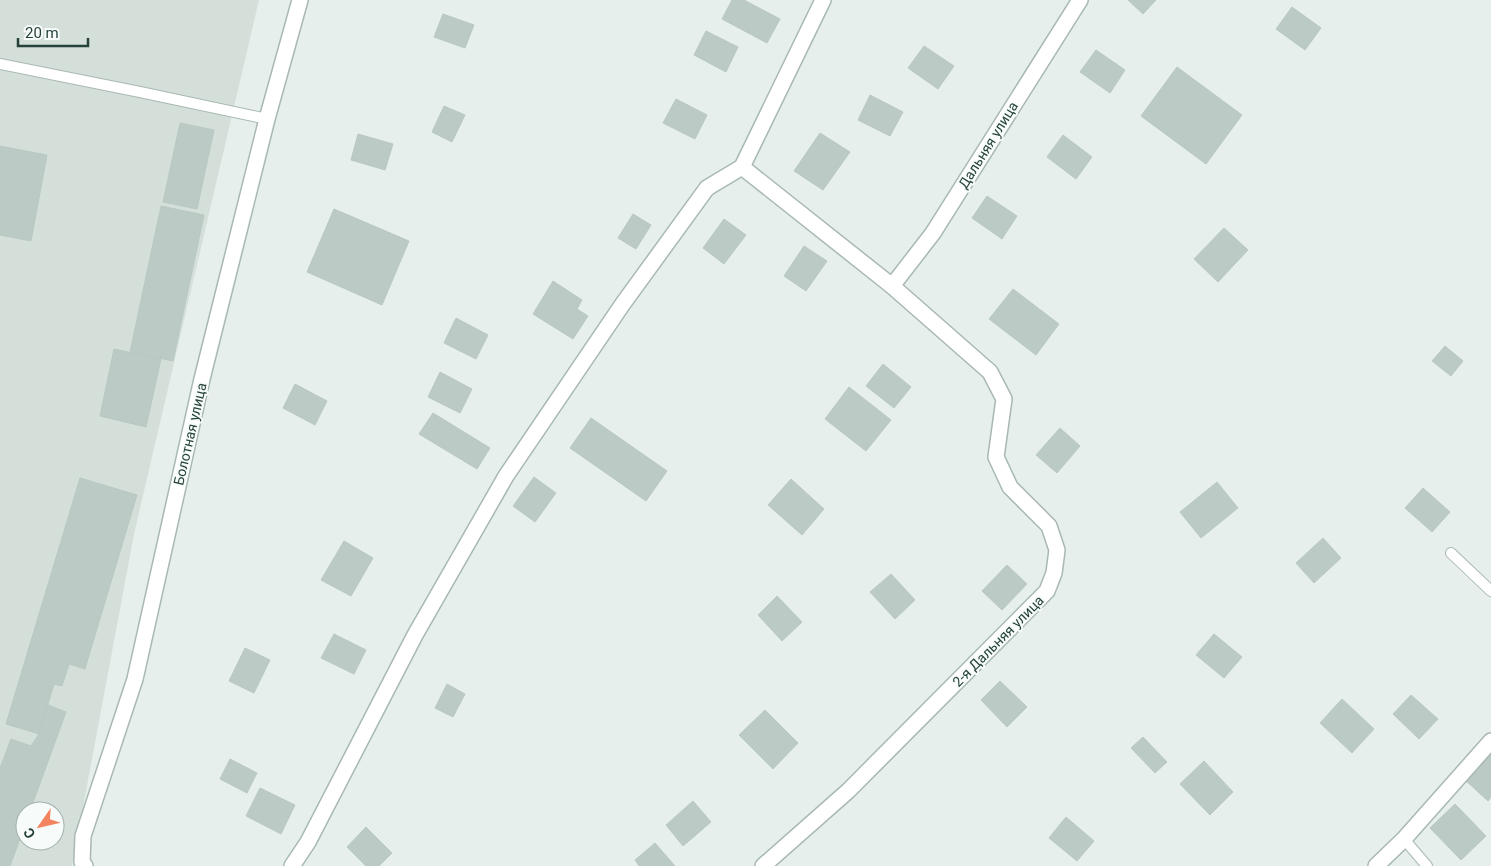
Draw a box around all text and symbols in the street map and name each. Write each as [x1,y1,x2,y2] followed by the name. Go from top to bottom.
[18,15,88,47] scale bar
[25,24,59,42] text: 20 m
[955,99,1021,191] street label: Дальняя улица
[170,381,210,487] street label: Болотная улица
[949,592,1047,690] street label: 2-я Дальняя улица
[15,801,65,851] north arrow
[20,825,38,842] text: С

